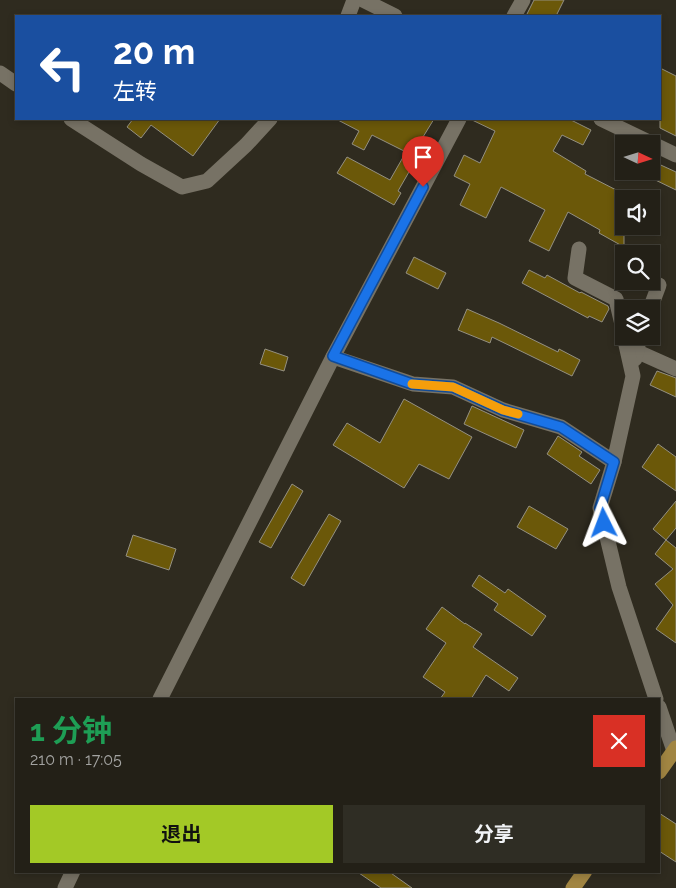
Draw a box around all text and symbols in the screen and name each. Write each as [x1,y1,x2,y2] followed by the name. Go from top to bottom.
[113,31,195,72] text: 20 m
[30,35,95,100] icon: left
[113,78,157,104] text: 左转
[615,135,660,180] north arrow
[615,135,660,345] map controls
[402,136,444,187] pin
[409,143,437,171] icon: arrive
[615,190,660,235] button: sound
[615,245,660,290] button: search
[615,300,660,345] button: layers
[577,496,629,548] position arrow
[30,713,112,748] text: 1 分钟
[593,715,645,767] button: close
[30,750,122,769] text: 210 m · 17:05
[30,805,333,863] button: 退出
[343,805,645,863] button: 分享

